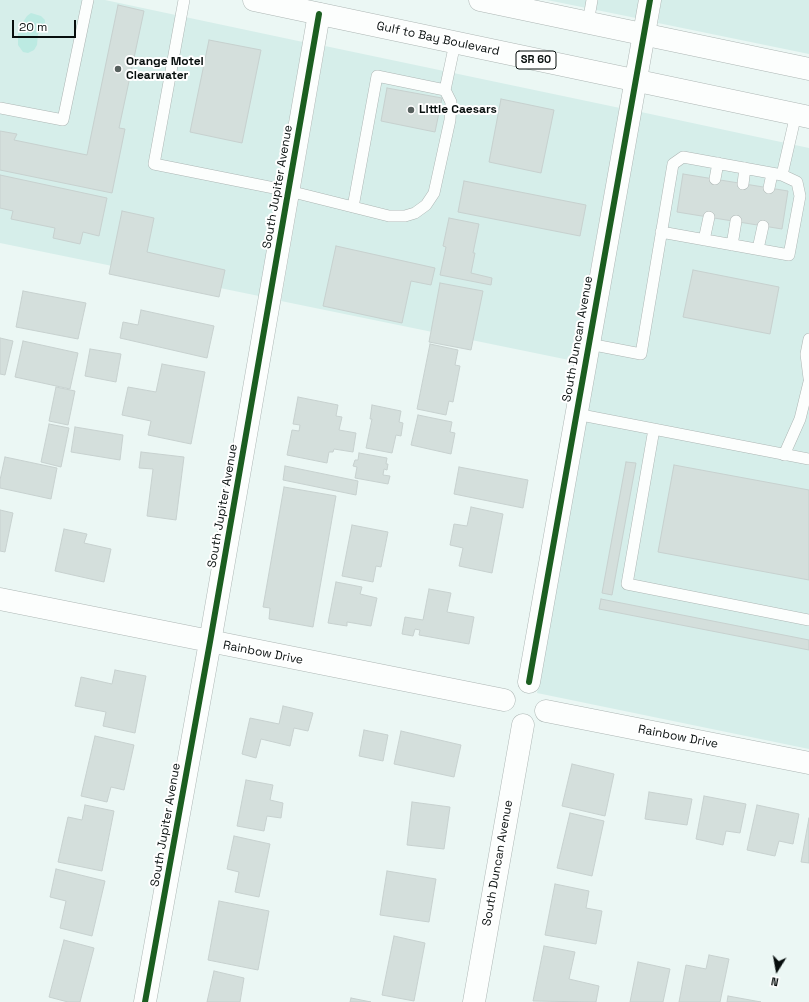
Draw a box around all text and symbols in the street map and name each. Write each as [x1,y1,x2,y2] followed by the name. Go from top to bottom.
[14,12,78,38] scale bar
[19,19,47,35] text: 20 m
[375,19,501,59] street label: Gulf to Bay Boulevard
[516,51,556,69] road number: SR 60
[126,55,204,83] place label: Orange Motel Clearwater
[113,64,123,74] marker: Orange Motel Clearwater
[419,103,497,117] place label: Little Caesars
[406,105,416,115] marker: Little Caesars
[260,124,296,250] street label: South Jupiter Avenue
[560,275,596,403] street label: South Duncan Avenue
[205,443,241,569] street label: South Jupiter Avenue
[222,638,304,668] street label: Rainbow Drive
[637,722,719,752] street label: Rainbow Drive
[148,762,184,888] street label: South Jupiter Avenue
[480,799,516,927] street label: South Duncan Avenue
[757,950,797,990] north arrow
[770,974,780,989] text: N

